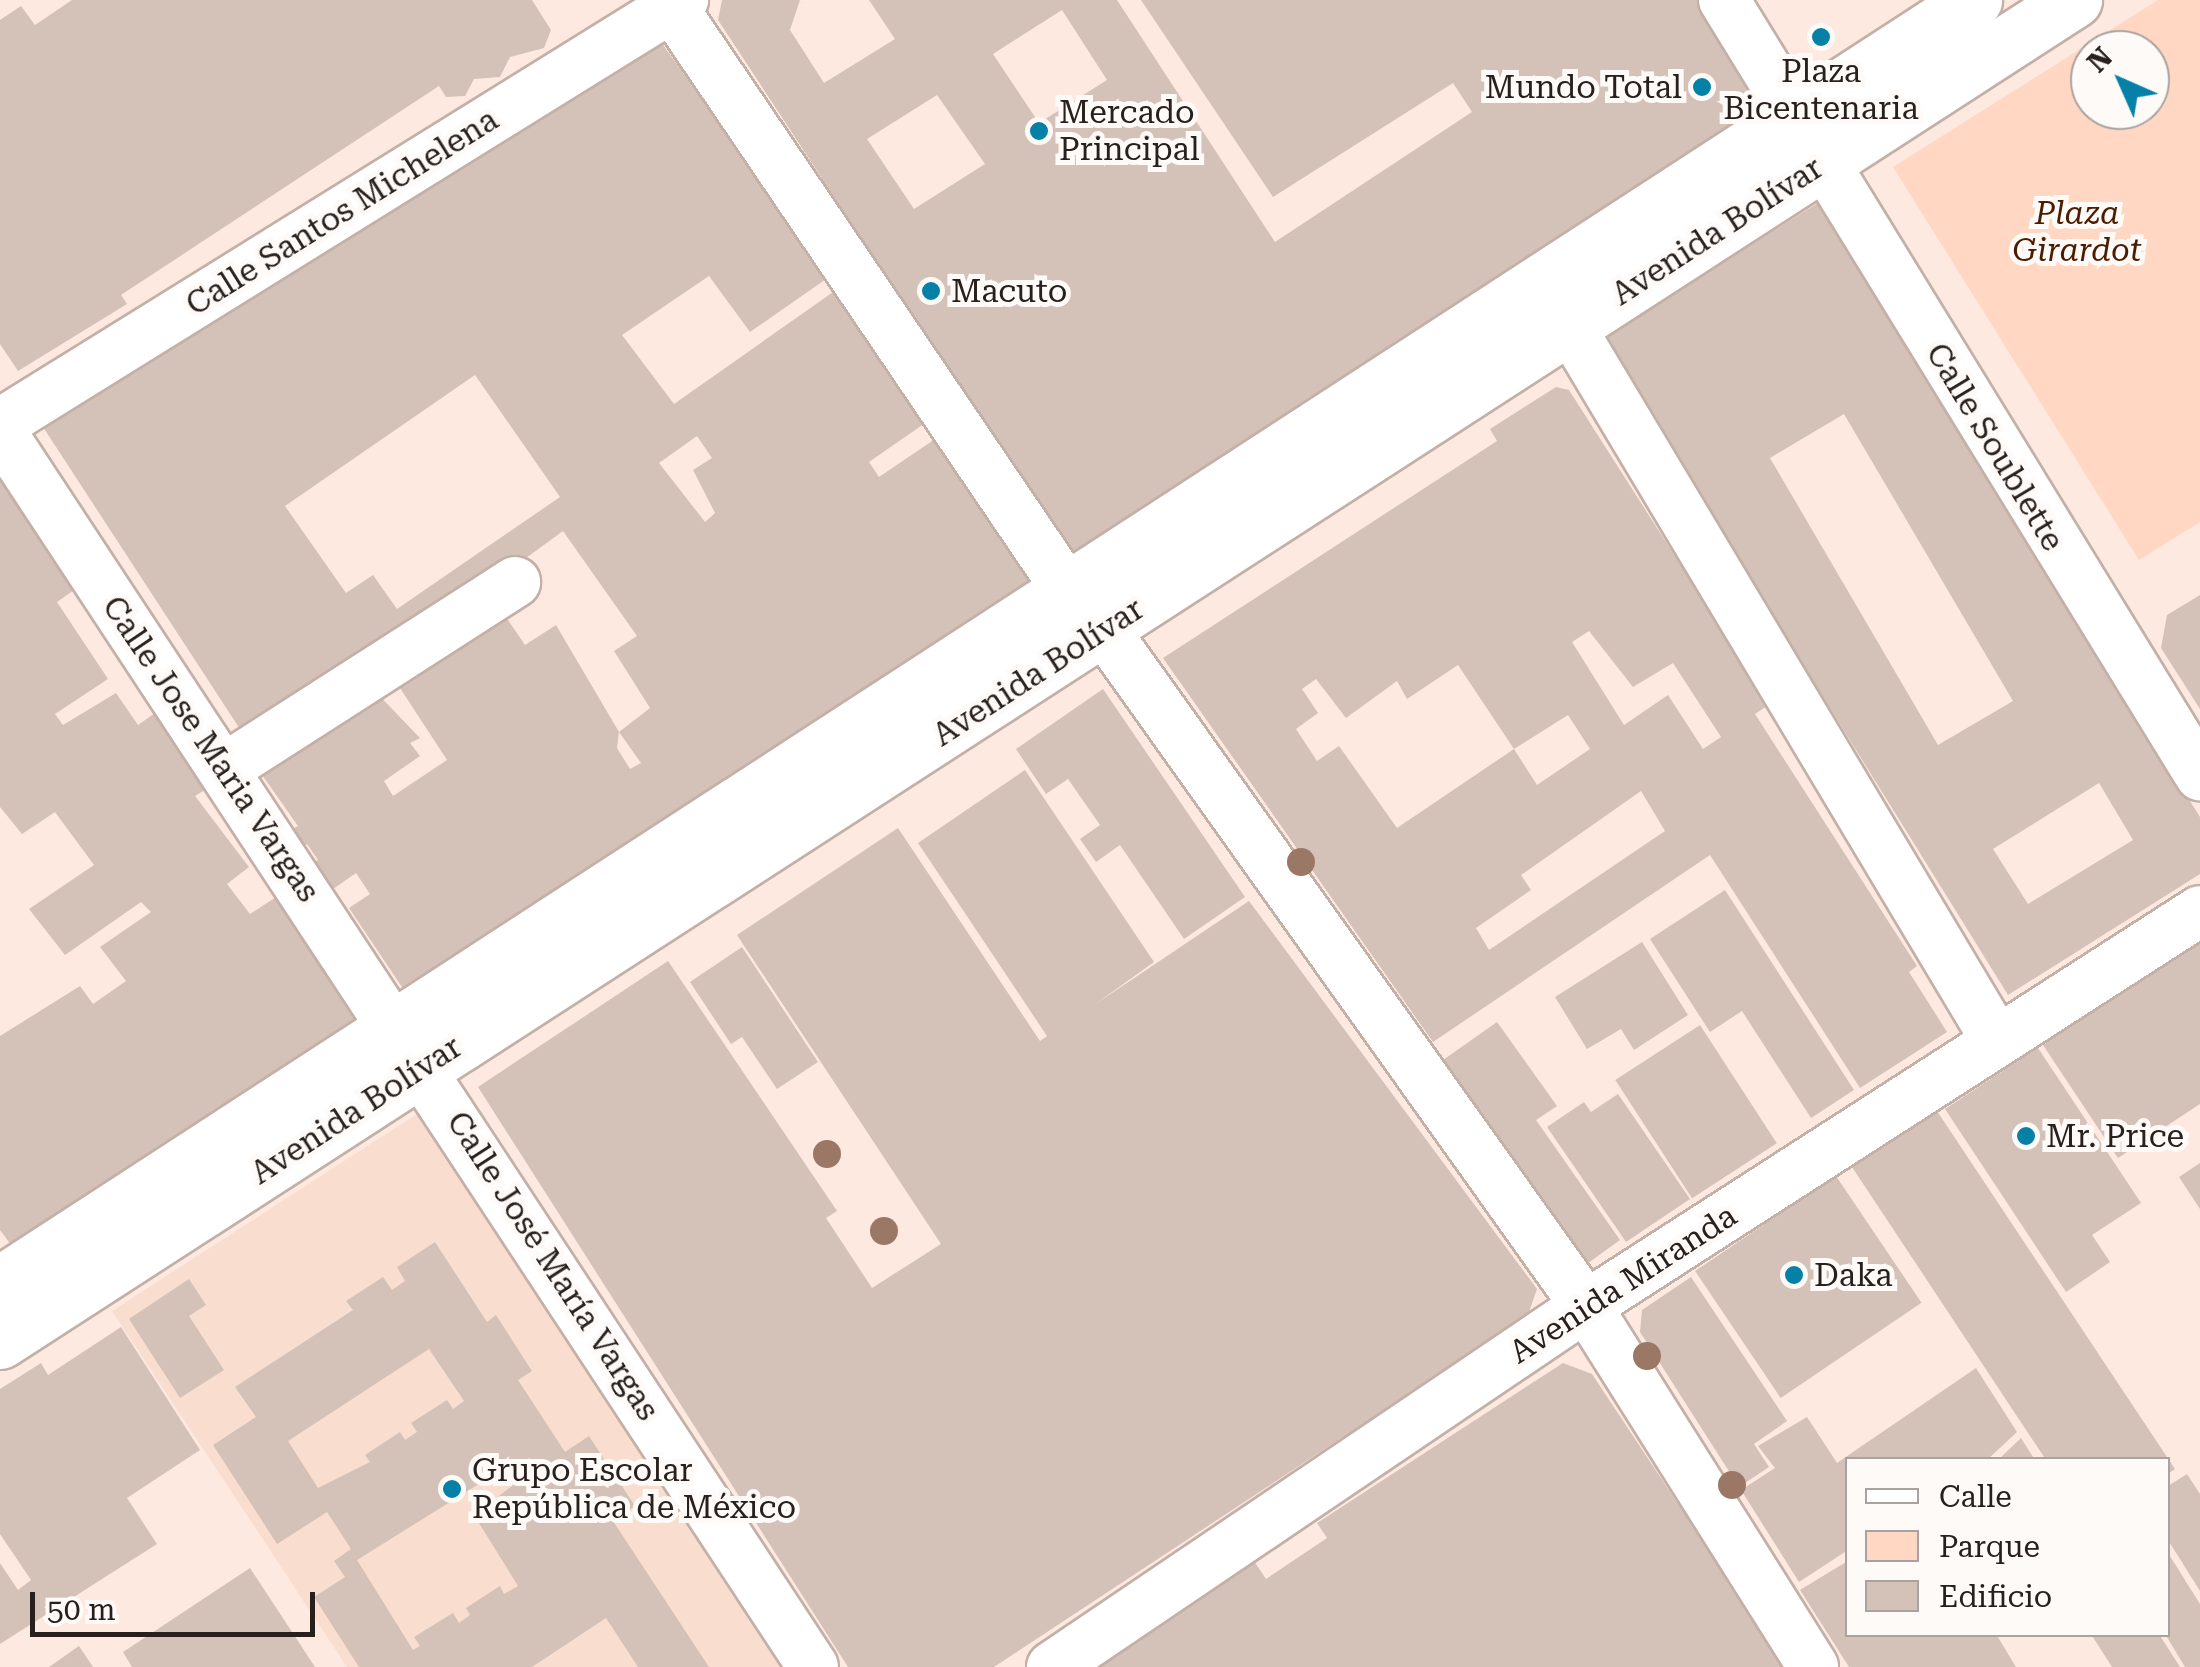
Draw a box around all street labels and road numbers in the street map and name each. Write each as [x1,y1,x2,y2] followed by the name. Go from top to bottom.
[179,100,505,324] street label: Calle Santos Michelena
[1604,149,1830,313] street label: Avenida Bolívar
[1918,336,2072,558] street label: Calle Soublette
[94,589,328,909] street label: Calle Jose Maria Vargas
[925,590,1151,754] street label: Avenida Bolívar
[243,1028,469,1192] street label: Avenida Bolívar
[439,1104,667,1428] street label: Calle José María Vargas
[1502,1196,1744,1372] street label: Avenida Miranda

